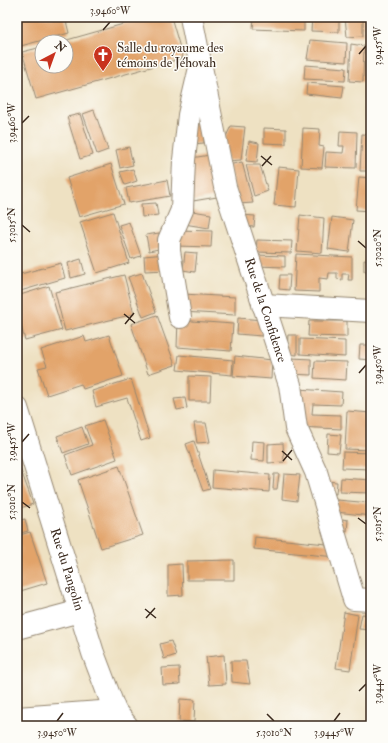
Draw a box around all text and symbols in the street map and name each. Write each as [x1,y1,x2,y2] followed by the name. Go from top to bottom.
[90,5,131,17] text: 3.9460°W
[372,26,384,65] text: 3.9455°W
[34,34,74,74] north arrow
[51,38,69,56] text: N
[117,40,224,71] place label: Salle du royaume des témoins de Jéhovah
[92,44,114,72] church icon: Salle du royaume des témoins de Jéhovah
[6,102,18,143] text: 3.9460°W
[6,207,18,243] text: 5.3015°N
[372,229,384,267] text: 5.3020°N
[241,256,290,365] street label: Rue de la Confidence
[372,344,384,385] text: 3.9450°W
[6,422,18,461] text: 3.9455°W
[6,484,18,520] text: 5.3010°N
[372,506,384,542] text: 5.3015°N
[47,526,87,613] street label: Rue du Pangolin
[372,663,384,704] text: 3.9445°W
[37,727,78,739] text: 3.9450°W
[256,727,292,739] text: 5.3010°N
[314,727,355,739] text: 3.9445°W

